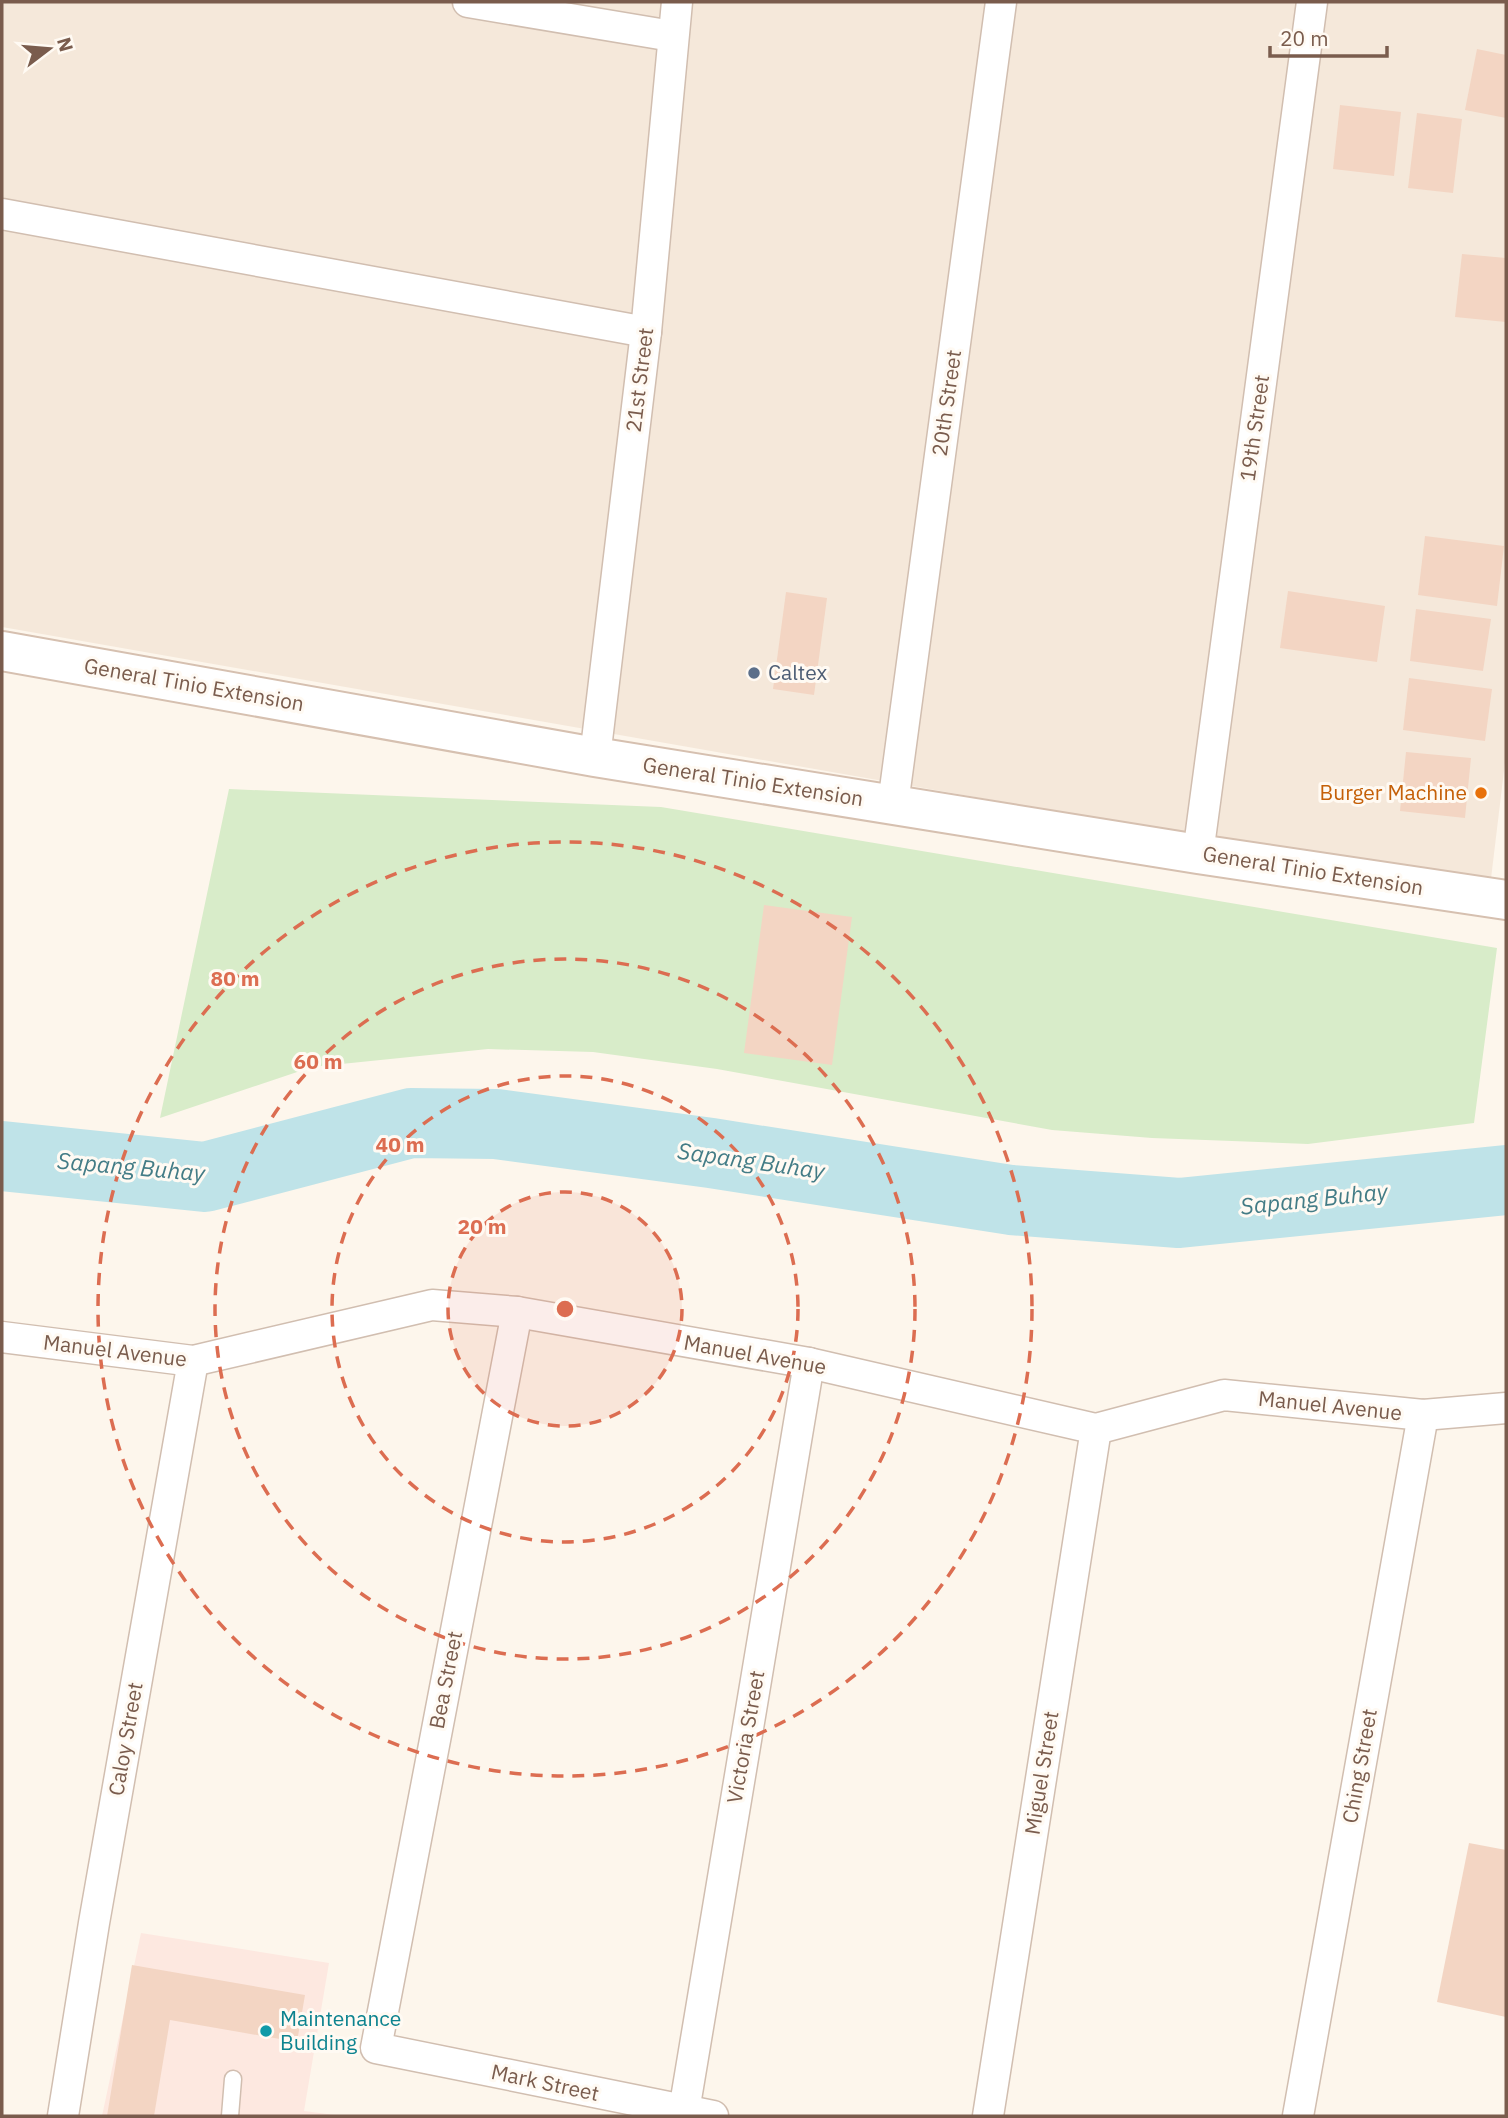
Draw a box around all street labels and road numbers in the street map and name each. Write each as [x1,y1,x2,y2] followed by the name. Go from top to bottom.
[619,326,659,434] street label: 21st Street
[925,348,967,458] street label: 20th Street
[1233,373,1275,483] street label: 19th Street
[82,651,306,717] street label: General Tinio Extension
[641,750,865,812] street label: General Tinio Extension
[1201,839,1425,901] street label: General Tinio Extension
[42,1327,189,1373] street label: Manuel Avenue
[682,1328,829,1380] street label: Manuel Avenue
[1257,1384,1403,1426] street label: Manuel Avenue
[422,1629,468,1731] street label: Bea Street
[720,1668,770,1805] street label: Victoria Street
[101,1680,149,1798] street label: Caloy Street
[1335,1706,1383,1825] street label: Ching Street
[1017,1709,1065,1837] street label: Miguel Street
[489,2057,602,2107] street label: Mark Street

